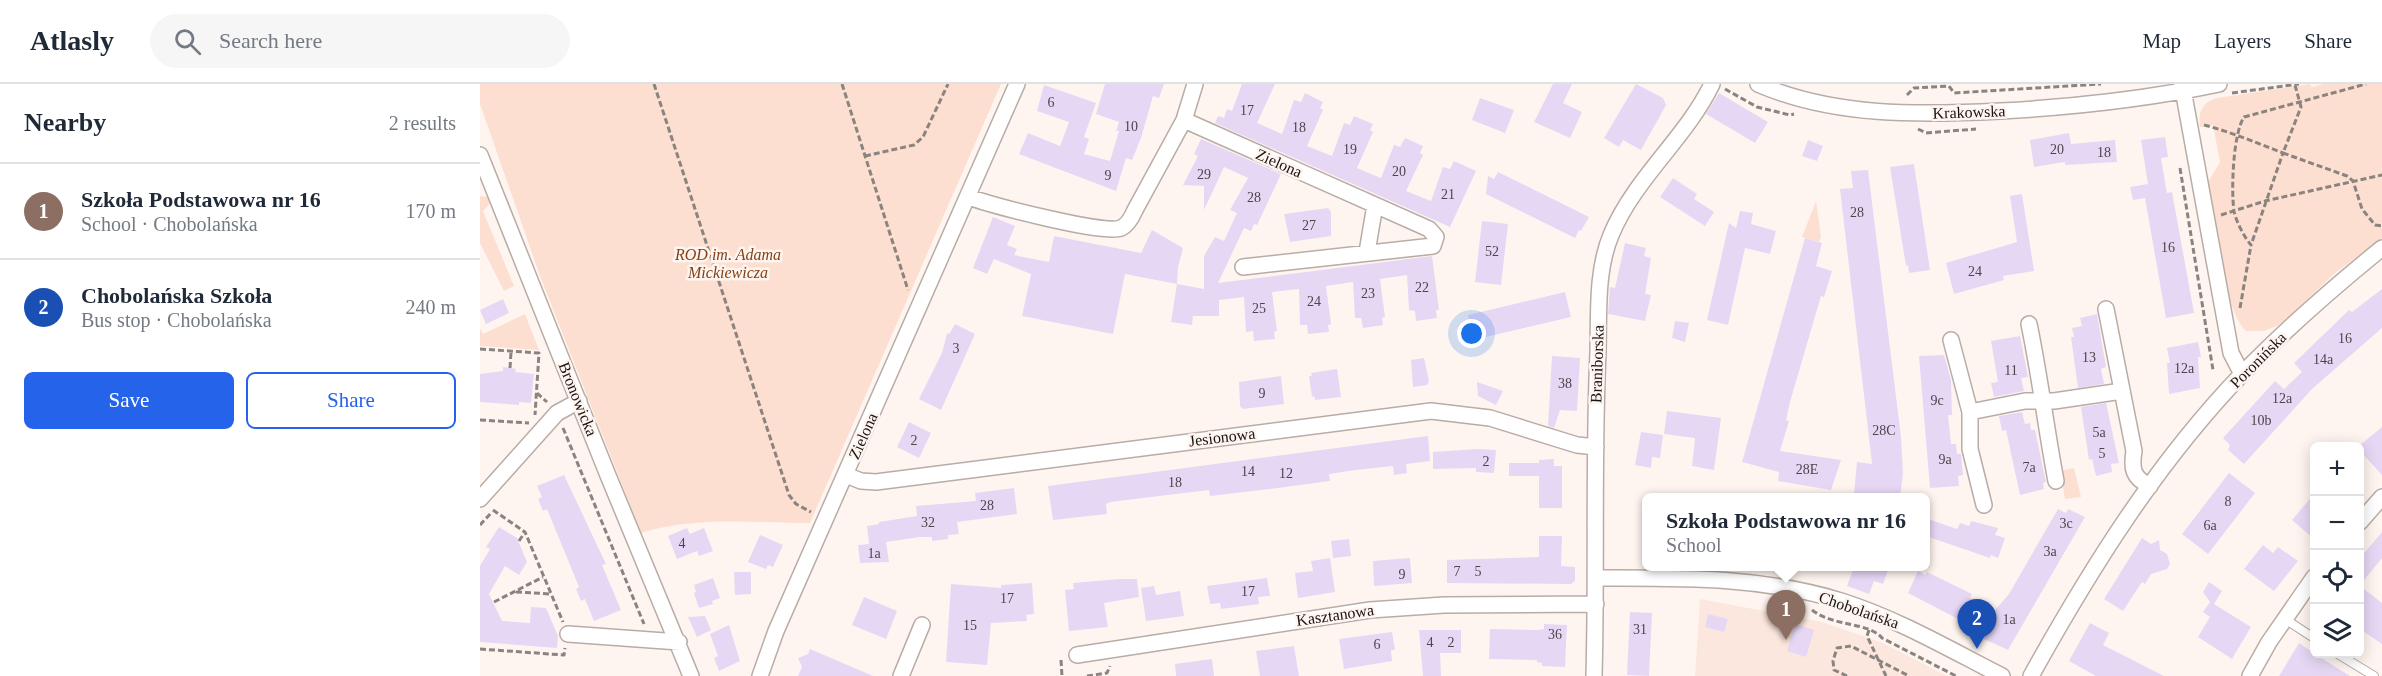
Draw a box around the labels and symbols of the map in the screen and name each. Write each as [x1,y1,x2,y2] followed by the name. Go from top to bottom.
[1048,95,1055,110] house number: 6
[1932,102,2006,122] street label: Krakowska
[1240,103,1254,118] house number: 17
[1124,119,1138,134] house number: 10
[1292,120,1306,135] house number: 18
[1343,142,1357,157] house number: 19
[2050,142,2064,157] house number: 20
[1253,145,1305,181] street label: Zielona
[2097,145,2111,160] house number: 18
[1392,164,1406,179] house number: 20
[1197,167,1211,182] house number: 29
[1105,168,1112,183] house number: 9
[1441,187,1455,202] house number: 21
[1247,190,1261,205] house number: 28
[1850,205,1864,220] house number: 28
[1302,218,1316,233] house number: 27
[2161,240,2175,255] house number: 16
[1485,244,1499,259] house number: 52
[674,246,781,281] park label: ROD im. Adama Mickiewicza
[1968,264,1982,279] house number: 24
[1415,280,1429,295] house number: 22
[1361,286,1375,301] house number: 23
[1307,294,1321,309] house number: 24
[1252,301,1266,316] house number: 25
[1457,319,1486,348] your location
[1587,325,1607,403] street label: Braniborska
[2227,329,2289,391] street label: Poronińska
[2338,331,2352,346] house number: 16
[953,341,960,356] house number: 3
[2082,350,2096,365] house number: 13
[2313,352,2334,367] house number: 14a
[555,360,601,438] street label: Bronowicka
[2174,361,2195,376] house number: 12a
[2004,363,2018,378] house number: 11
[1558,376,1572,391] house number: 38
[1259,386,1266,401] house number: 9
[2272,391,2293,406] house number: 12a
[1930,393,1944,408] house number: 9c
[845,410,881,462] street label: Zielona
[2251,413,2272,428] house number: 10b
[1872,423,1896,438] house number: 28C
[1188,425,1256,449] street label: Jesionowa
[2092,425,2106,440] house number: 5a
[911,433,918,448] house number: 2
[2099,446,2106,461] house number: 5
[1938,452,1952,467] house number: 9a
[1483,454,1490,469] house number: 2
[2022,460,2036,475] house number: 7a
[1796,462,1818,477] house number: 28E
[1241,464,1255,479] house number: 14
[1279,466,1293,481] house number: 12
[1168,475,1182,490] house number: 18
[2225,494,2232,509] house number: 8
[980,498,994,513] house number: 28
[921,515,935,530] house number: 32
[2059,516,2073,531] house number: 3c
[2203,518,2217,533] house number: 6a
[679,536,686,551] house number: 4
[2043,544,2057,559] house number: 3a
[867,546,881,561] house number: 1a
[1454,564,1461,579] house number: 7
[1475,564,1482,579] house number: 5
[1399,567,1406,582] house number: 9
[1241,584,1255,599] house number: 17
[1817,588,1901,632] street label: Chobolańska
[1766,590,1806,640] pin: 1
[1000,591,1014,606] house number: 17
[1958,600,1996,649] pin: 2
[1295,601,1375,629] street label: Kasztanowa
[2002,612,2016,627] house number: 1a
[963,618,977,633] house number: 15
[1633,622,1647,637] house number: 31
[1548,627,1562,642] house number: 36
[1427,635,1434,650] house number: 4
[1448,635,1455,650] house number: 2
[1374,637,1381,652] house number: 6

